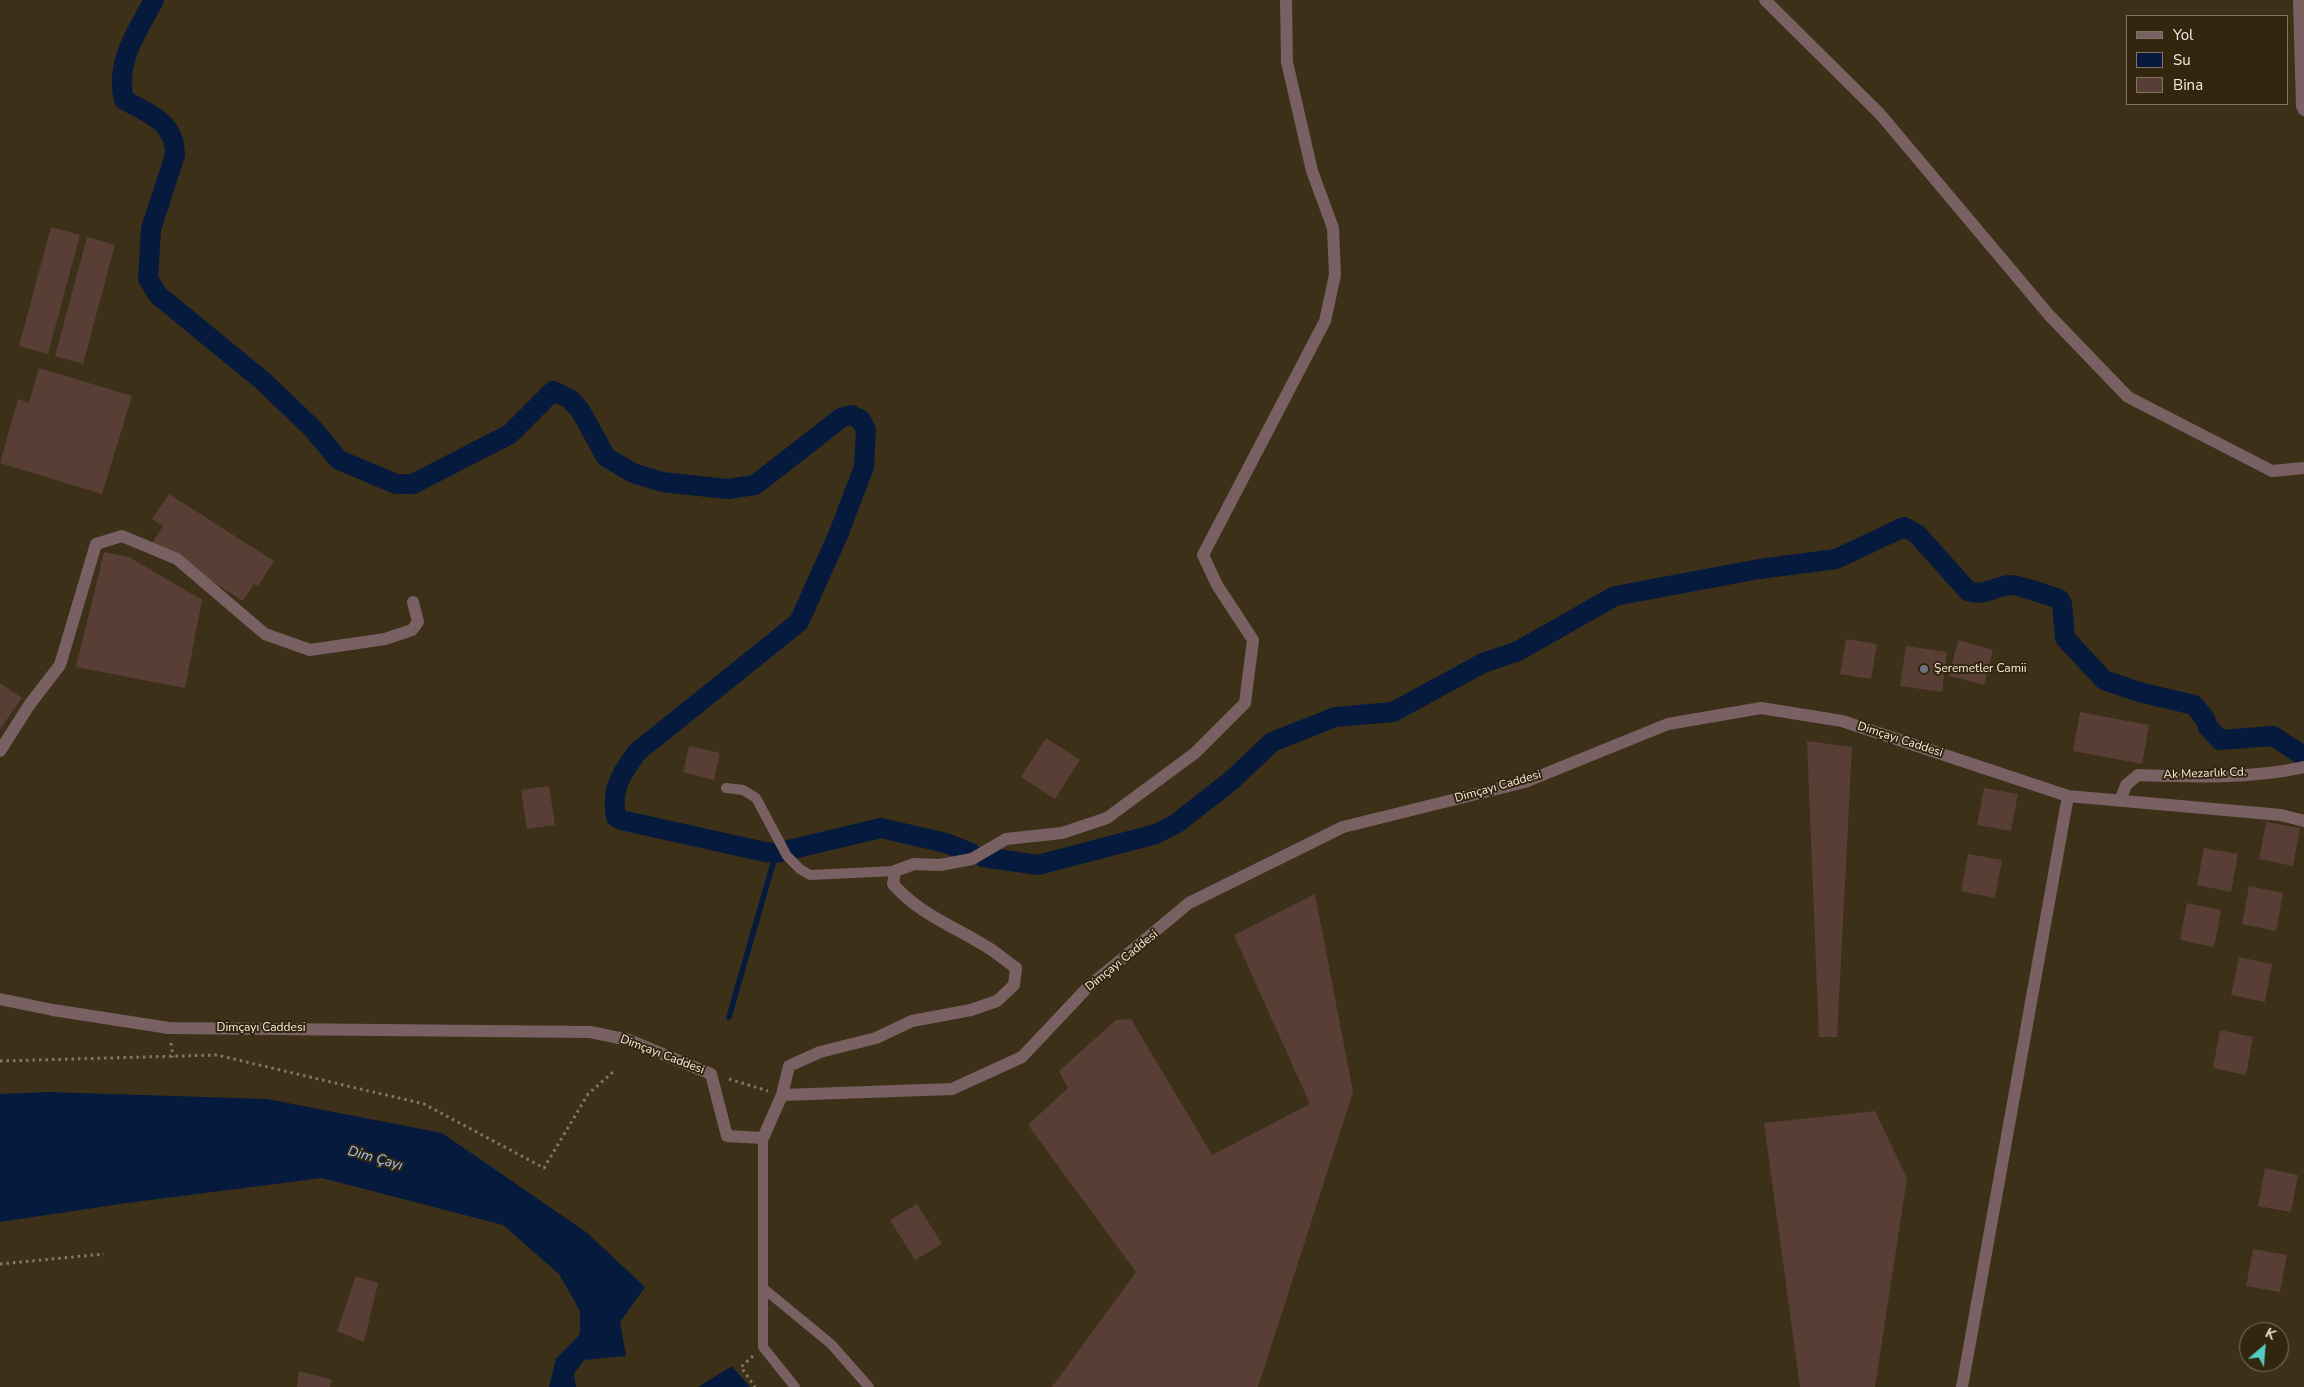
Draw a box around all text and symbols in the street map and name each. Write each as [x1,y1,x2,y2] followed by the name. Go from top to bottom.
[2126,15,2289,105] legend
[2173,25,2194,45] text: Yol
[2173,50,2191,70] text: Su
[2173,75,2203,95] text: Bina
[1934,662,2027,676] place label: Şeremetler Camii
[1918,663,1930,675] marker: Şeremetler Camii
[1855,719,1945,761] street label: Dimçayı Caddesi
[2163,765,2247,783] street label: Ak Mezarlık Cd.
[1453,768,1543,806] street label: Dimçayı Caddesi
[1083,927,1161,995] street label: Dimçayı Caddesi
[217,1021,305,1035] street label: Dimçayı Caddesi
[618,1032,706,1078] street label: Dimçayı Caddesi
[346,1143,404,1175] water label: Dim Çayı
[2239,1322,2289,1372] north arrow
[2262,1324,2279,1345] text: K

